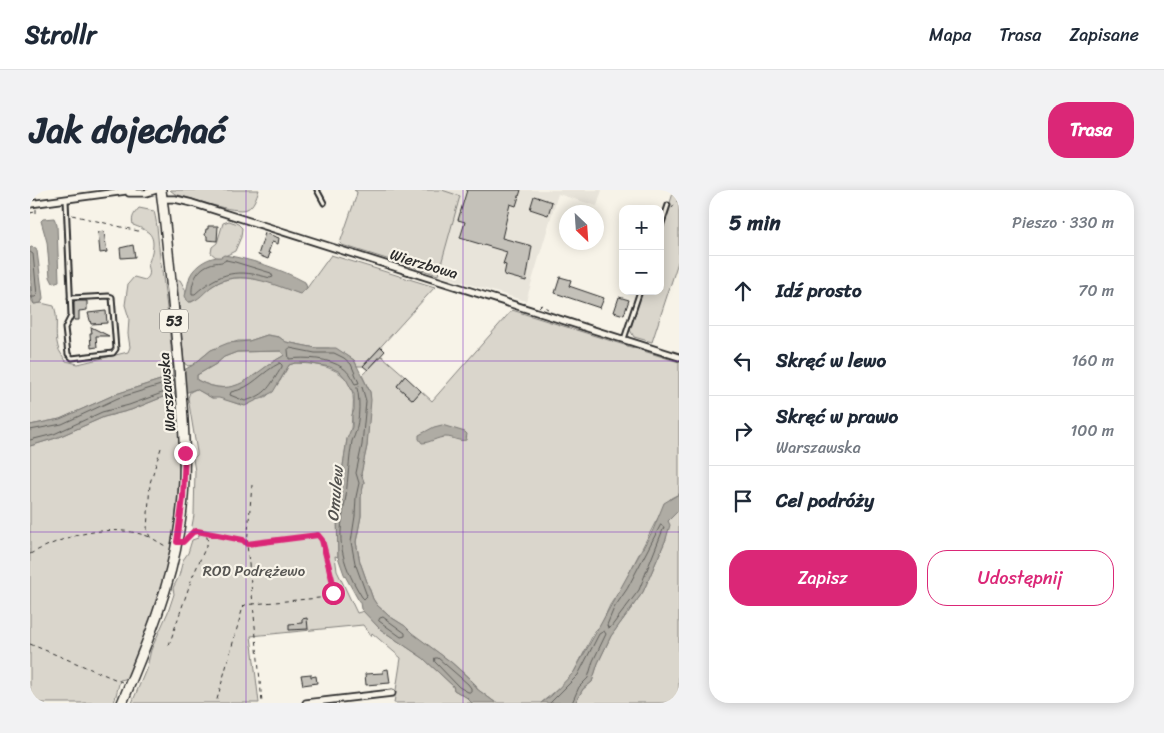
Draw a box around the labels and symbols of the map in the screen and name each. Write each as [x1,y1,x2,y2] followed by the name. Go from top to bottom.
[559,205,604,250] north arrow
[387,241,462,287] street label: Wierzbowa
[160,310,188,332] road number: 53
[151,351,183,433] street label: Warszawska
[174,442,197,465] route end
[318,463,352,523] water label: Omulew
[203,558,306,584] park label: ROD Podrężewo
[322,582,345,605] route start

